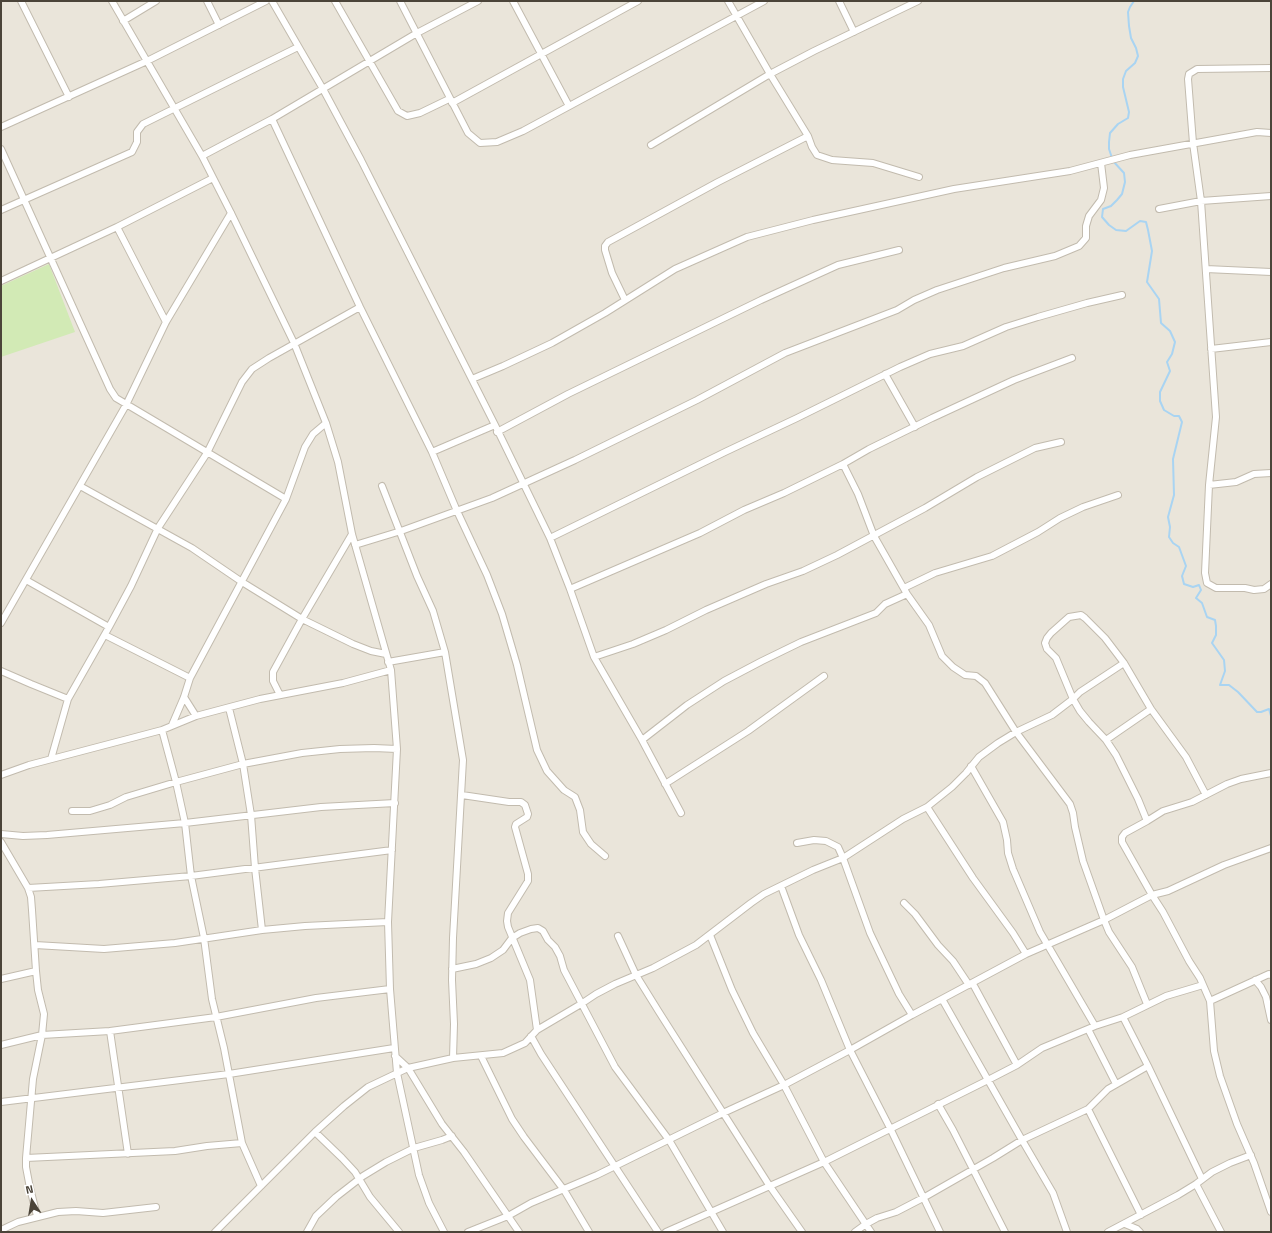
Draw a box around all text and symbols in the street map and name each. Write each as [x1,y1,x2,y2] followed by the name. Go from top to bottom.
[12,1181,52,1221] north arrow
[24,1181,35,1198] text: N

